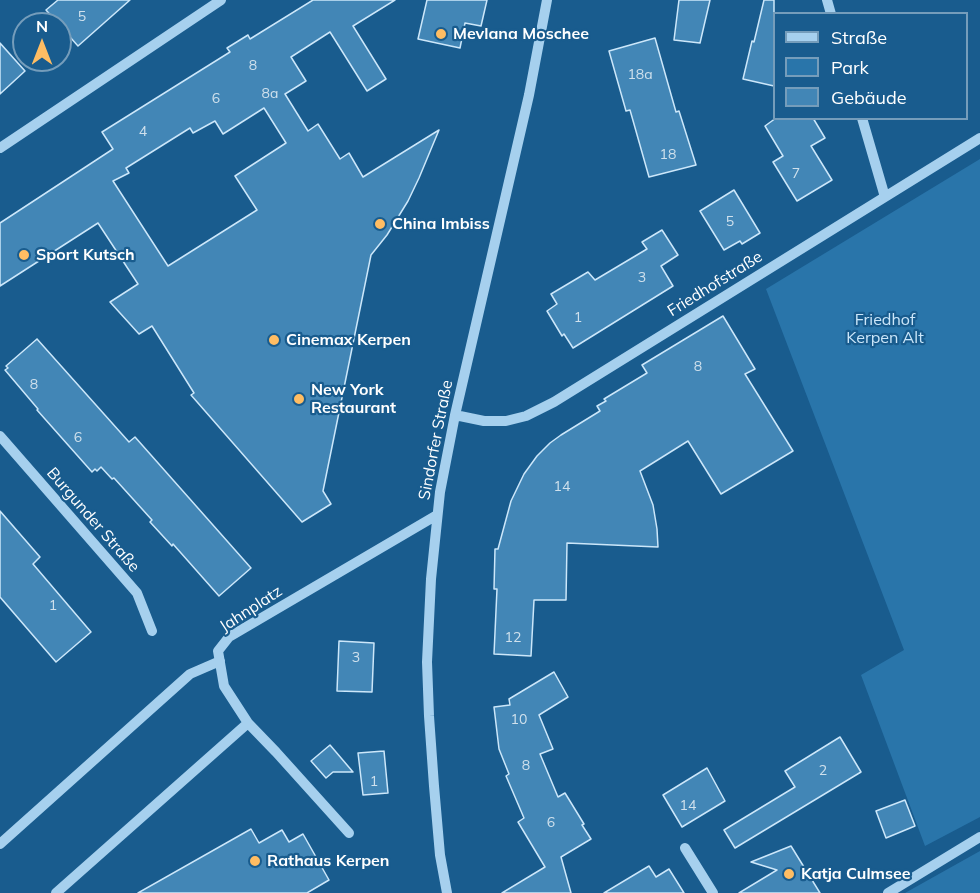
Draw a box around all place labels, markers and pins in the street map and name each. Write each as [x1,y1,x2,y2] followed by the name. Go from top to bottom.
[453,24,589,44] place label: Mevlana Moschee
[434,27,448,41] marker: Mevlana Moschee
[392,214,490,234] place label: China Imbiss
[373,217,387,231] marker: China Imbiss
[36,245,135,265] place label: Sport Kutsch
[17,248,31,262] marker: Sport Kutsch
[286,330,411,350] place label: Cinemax Kerpen
[267,333,281,347] marker: Cinemax Kerpen
[311,380,396,418] place label: New York Restaurant
[292,392,306,406] marker: New York Restaurant
[267,851,389,871] place label: Rathaus Kerpen
[248,854,262,868] marker: Rathaus Kerpen
[801,864,911,884] place label: Katja Culmsee
[782,867,796,881] marker: Katja Culmsee

